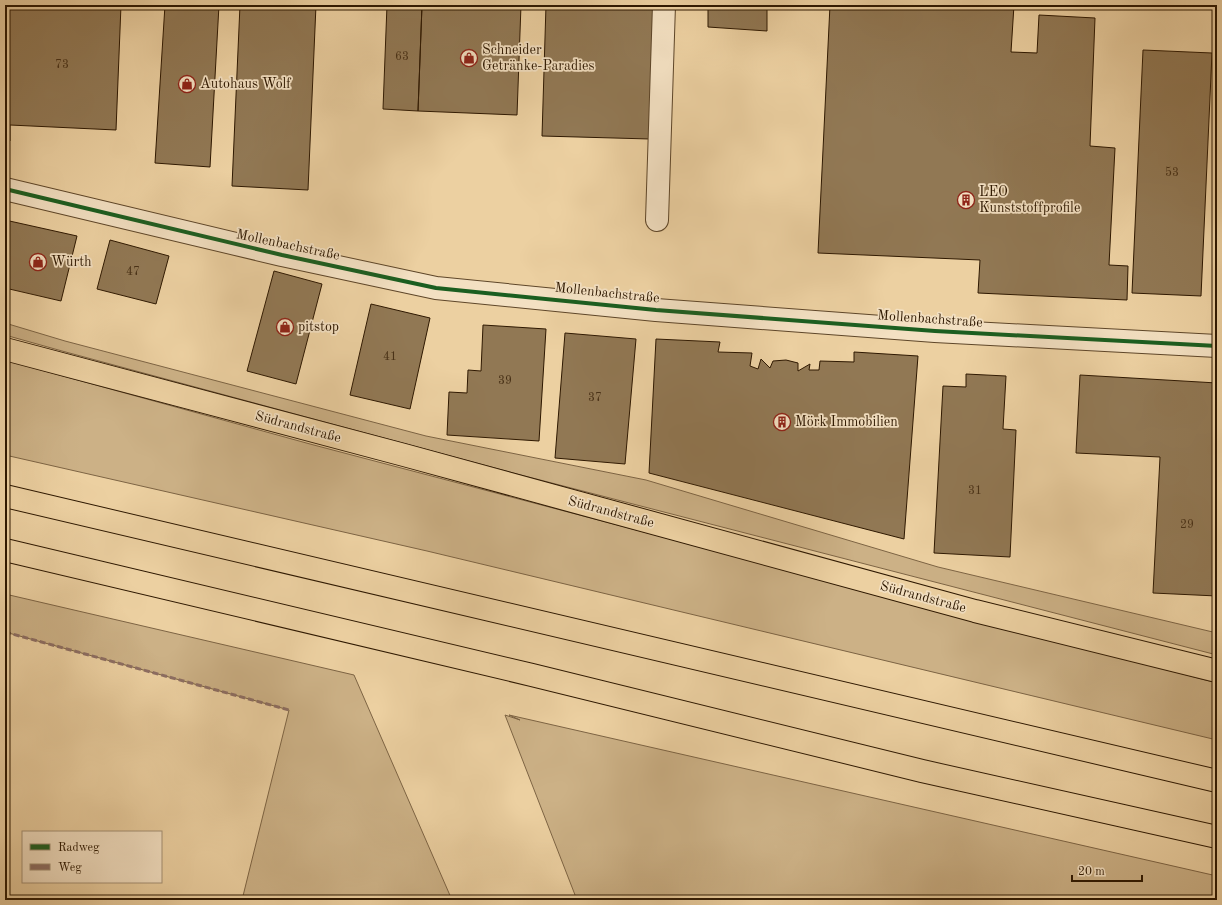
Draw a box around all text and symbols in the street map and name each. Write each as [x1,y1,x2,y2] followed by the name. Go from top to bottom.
[482,43,595,73] place label: Schneider Getränke-Paradies
[459,48,479,68] shop icon: Schneider Getränke-Paradies
[395,51,409,63] house number: 63
[55,59,69,71] house number: 73
[177,74,197,94] shop icon: Autohaus Wolf
[200,77,292,91] place label: Autohaus Wolf
[1165,166,1179,179] house number: 53
[979,185,1080,215] place label: LEO Kunststoffprofile
[956,190,976,210] building icon: LEO Kunststoffprofile
[235,227,341,263] street label: Mollenbachstraße
[28,252,48,272] shop icon: Würth
[51,255,92,269] place label: Würth
[126,266,140,278] house number: 47
[554,281,660,305] street label: Mollenbachstraße
[877,308,983,330] street label: Mollenbachstraße
[275,317,295,337] shop icon: pitstop
[298,320,339,334] place label: pitstop
[383,351,397,363] house number: 41
[498,375,512,387] house number: 39
[588,392,602,404] house number: 37
[253,409,343,445] street label: Südrandstraße
[772,412,792,432] building icon: Mörk Immobilien
[795,415,898,429] place label: Mörk Immobilien
[968,485,982,497] house number: 31
[566,494,656,530] street label: Südrandstraße
[1180,519,1194,531] house number: 29
[878,579,968,615] street label: Südrandstraße
[22,831,162,883] legend
[58,842,100,854] text: Radweg
[1072,857,1142,883] scale bar
[58,862,82,874] text: Weg
[1078,866,1105,878] text: 20 m

